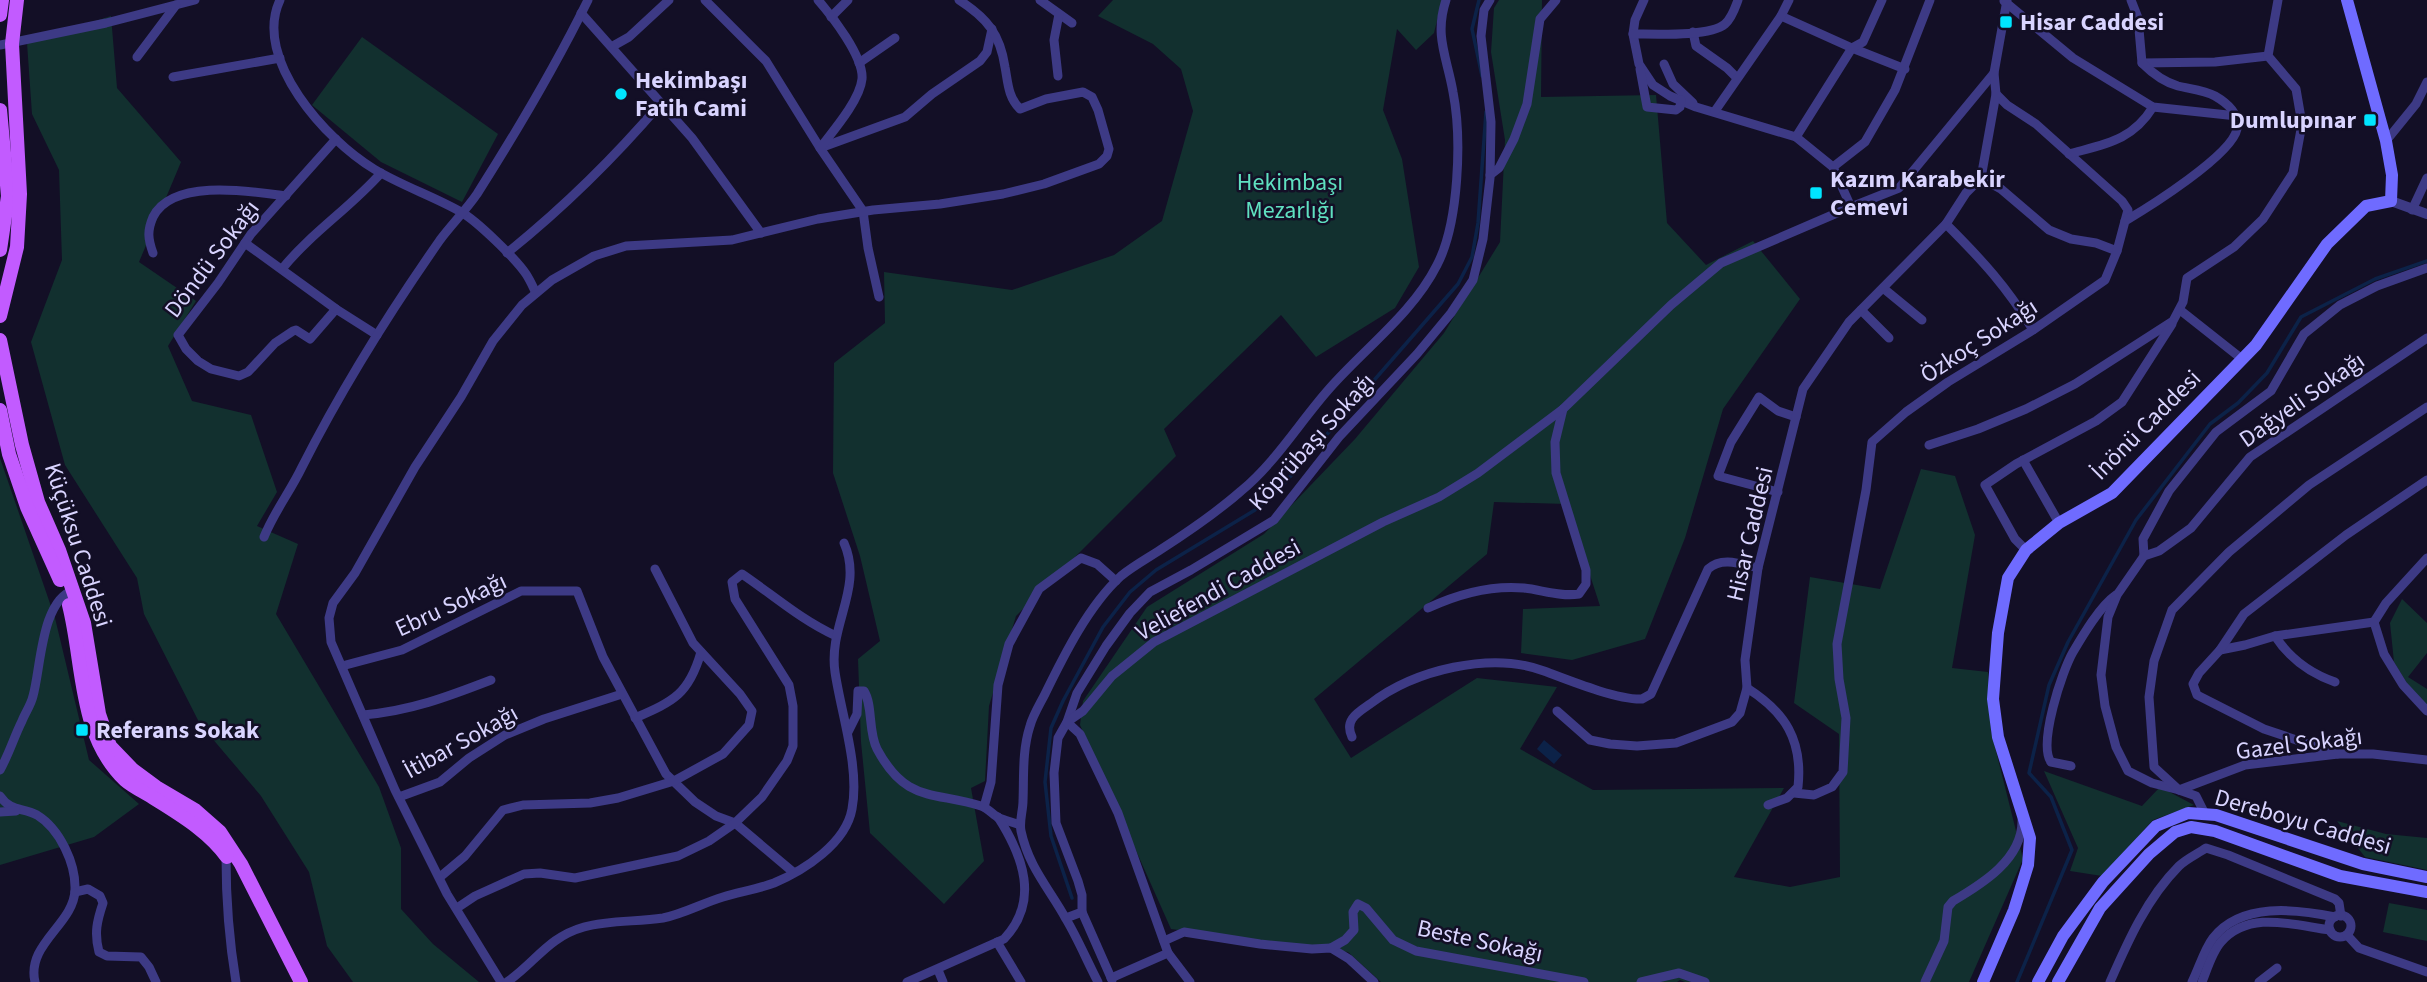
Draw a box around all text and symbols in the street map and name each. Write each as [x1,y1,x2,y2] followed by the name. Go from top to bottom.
[2020,5,2164,40] place label: Hisar Caddesi
[1998,14,2014,30] marker: Hisar Caddesi
[635,63,747,126] place label: Hekimbaşı Fatih Cami
[613,86,629,102] marker: Hekimbaşı Fatih Cami
[2230,103,2356,138] place label: Dumlupınar
[2362,112,2378,128] marker: Dumlupınar
[1830,162,2005,225] place label: Kazım Karabekir Cemevi
[1237,165,1343,228] park label: Hekimbaşı Mezarlığı
[1808,185,1824,201] marker: Kazım Karabekir Cemevi
[156,193,268,325] street label: Döndü Sokağı
[1913,290,2045,392] street label: Özkoç Sokağı
[2232,344,2372,456] street label: Dağyeli Sokağı
[2083,362,2209,488] street label: İnönü Caddesi
[1240,365,1384,519] street label: Köprübaşı Sokağı
[35,458,121,632] street label: Küçüksu Caddesi
[1718,463,1782,605] street label: Hisar Caddesi
[1129,530,1307,650] street label: Veliefendi Caddesi
[389,564,513,646] street label: Ebru Sokağı
[397,696,525,788] street label: İtibar Sokağı
[96,713,260,748] place label: Referans Sokak
[2234,719,2364,769] street label: Gazel Sokağı
[74,722,90,738] marker: Referans Sokak
[2211,780,2395,864] street label: Dereboyu Caddesi
[1414,911,1546,971] street label: Beste Sokağı

